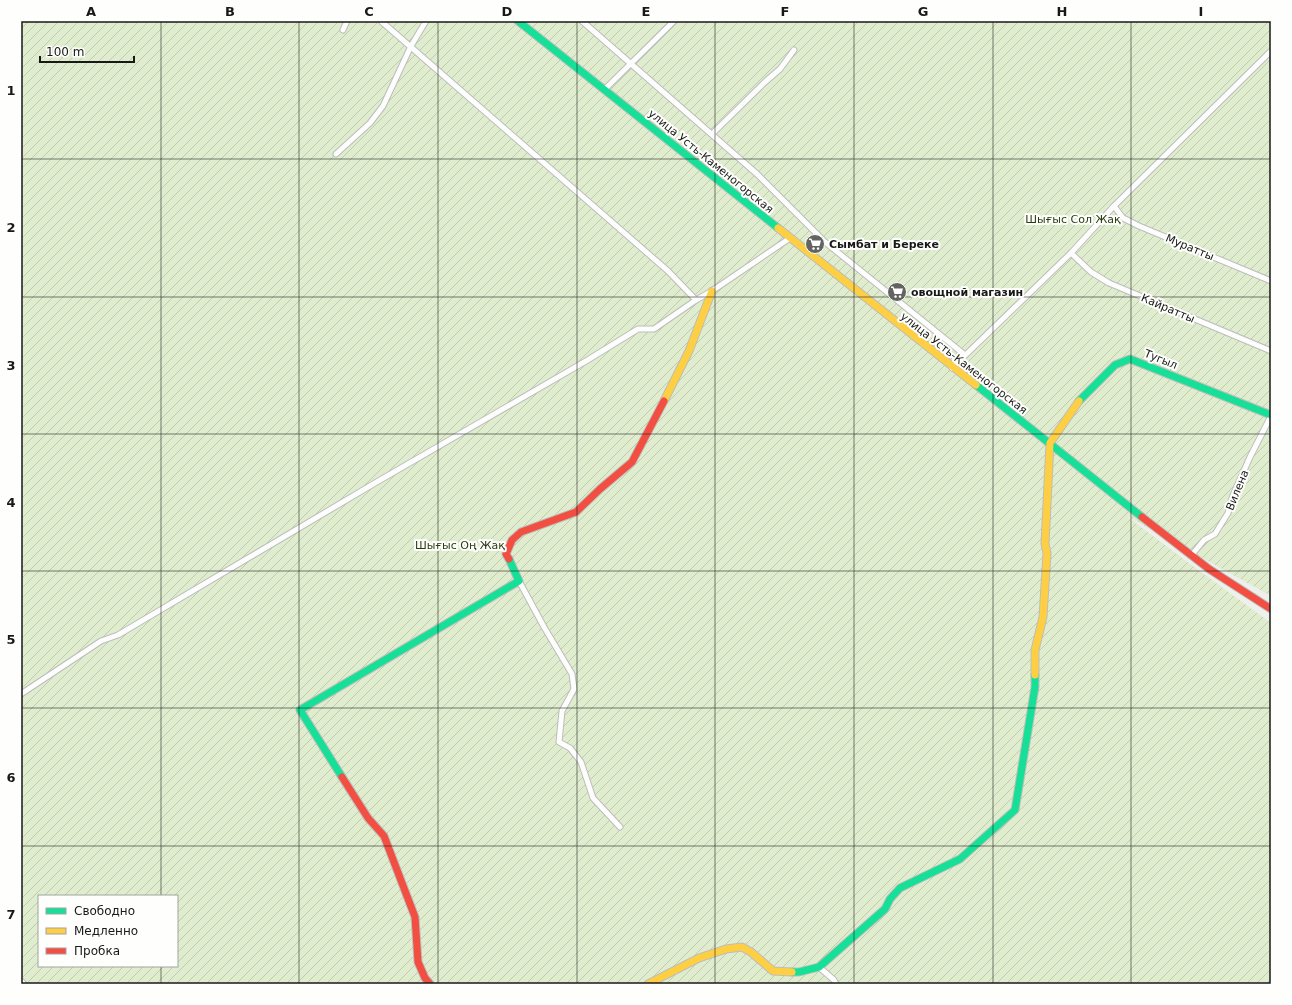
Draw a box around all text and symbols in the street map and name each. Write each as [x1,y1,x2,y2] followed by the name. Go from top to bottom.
[86,4,96,19] text: A
[225,4,235,19] text: B
[364,4,374,19] text: C
[502,4,513,19] text: D
[642,4,650,19] text: E
[781,4,789,19] text: F
[918,4,928,19] text: G
[1057,4,1067,19] text: H
[1199,4,1203,19] text: I
[40,38,134,64] scale bar
[46,45,84,59] text: 100 m
[6,83,16,98] text: 1
[646,107,776,216] street label: улица Усть-Каменогорская
[1025,213,1121,226] park label: Шығыс Сол Жақ
[6,220,16,235] text: 2
[1164,231,1216,263] street label: Муратты
[804,233,826,255] supermarket icon: Сымбат и Береке
[829,238,939,251] place label: Сымбат и Береке
[886,281,908,303] supermarket icon: овощной магазин
[911,286,1023,299] place label: овощной магазин
[1139,291,1197,326] street label: Кайратты
[898,310,1030,417] street label: улица Усть-Каменогорская
[1141,347,1179,372] street label: Тугыл
[6,358,16,373] text: 3
[1223,468,1251,512] street label: Вилена
[6,495,16,510] text: 4
[415,539,505,552] park label: Шығыс Оң Жақ
[6,632,16,647] text: 5
[6,770,16,785] text: 6
[38,895,178,967] legend
[74,904,135,918] text: Свободно
[6,907,16,922] text: 7
[74,924,138,938] text: Медленно
[74,944,120,958] text: Пробка

